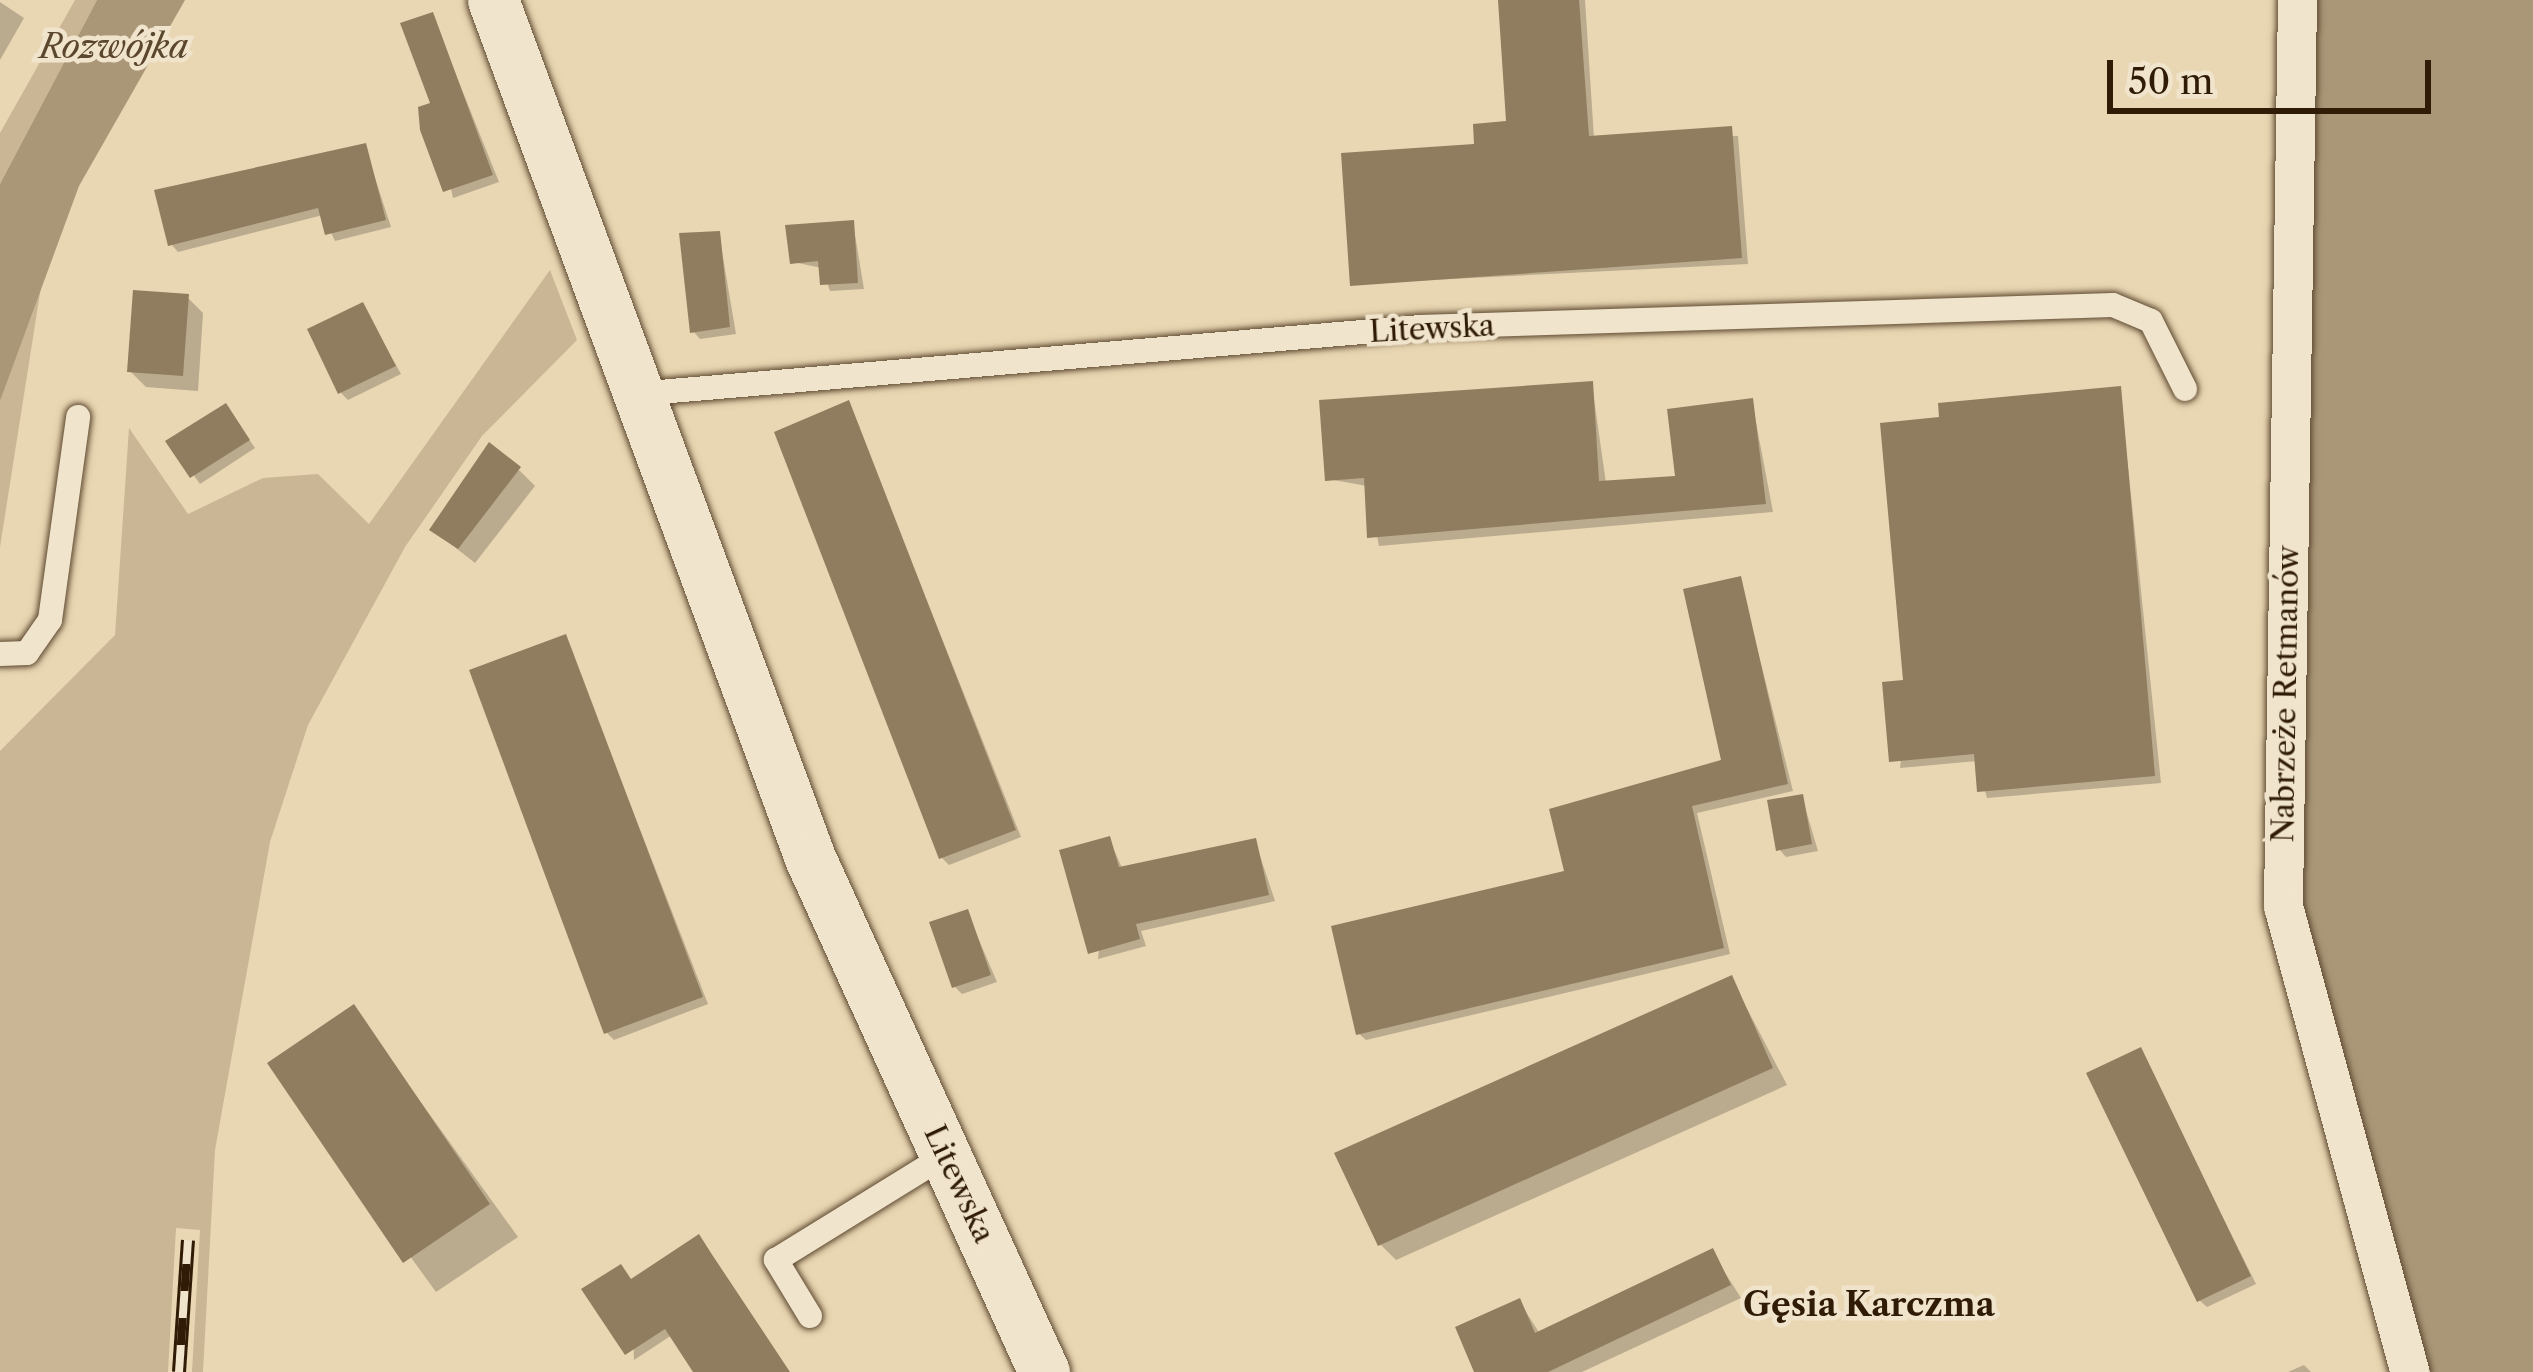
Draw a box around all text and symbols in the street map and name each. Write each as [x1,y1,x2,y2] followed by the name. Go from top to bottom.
[40,27,188,67] water label: Rozwójka
[2113,36,2437,110] scale bar
[2128,59,2213,103] text: 50 m
[1368,308,1496,350] street label: Litewska
[2265,545,2307,843] street label: Nabrzeże Retmanów
[916,1119,1002,1249] street label: Litewska
[1743,1285,1995,1325] district label: Gęsia Karczma

